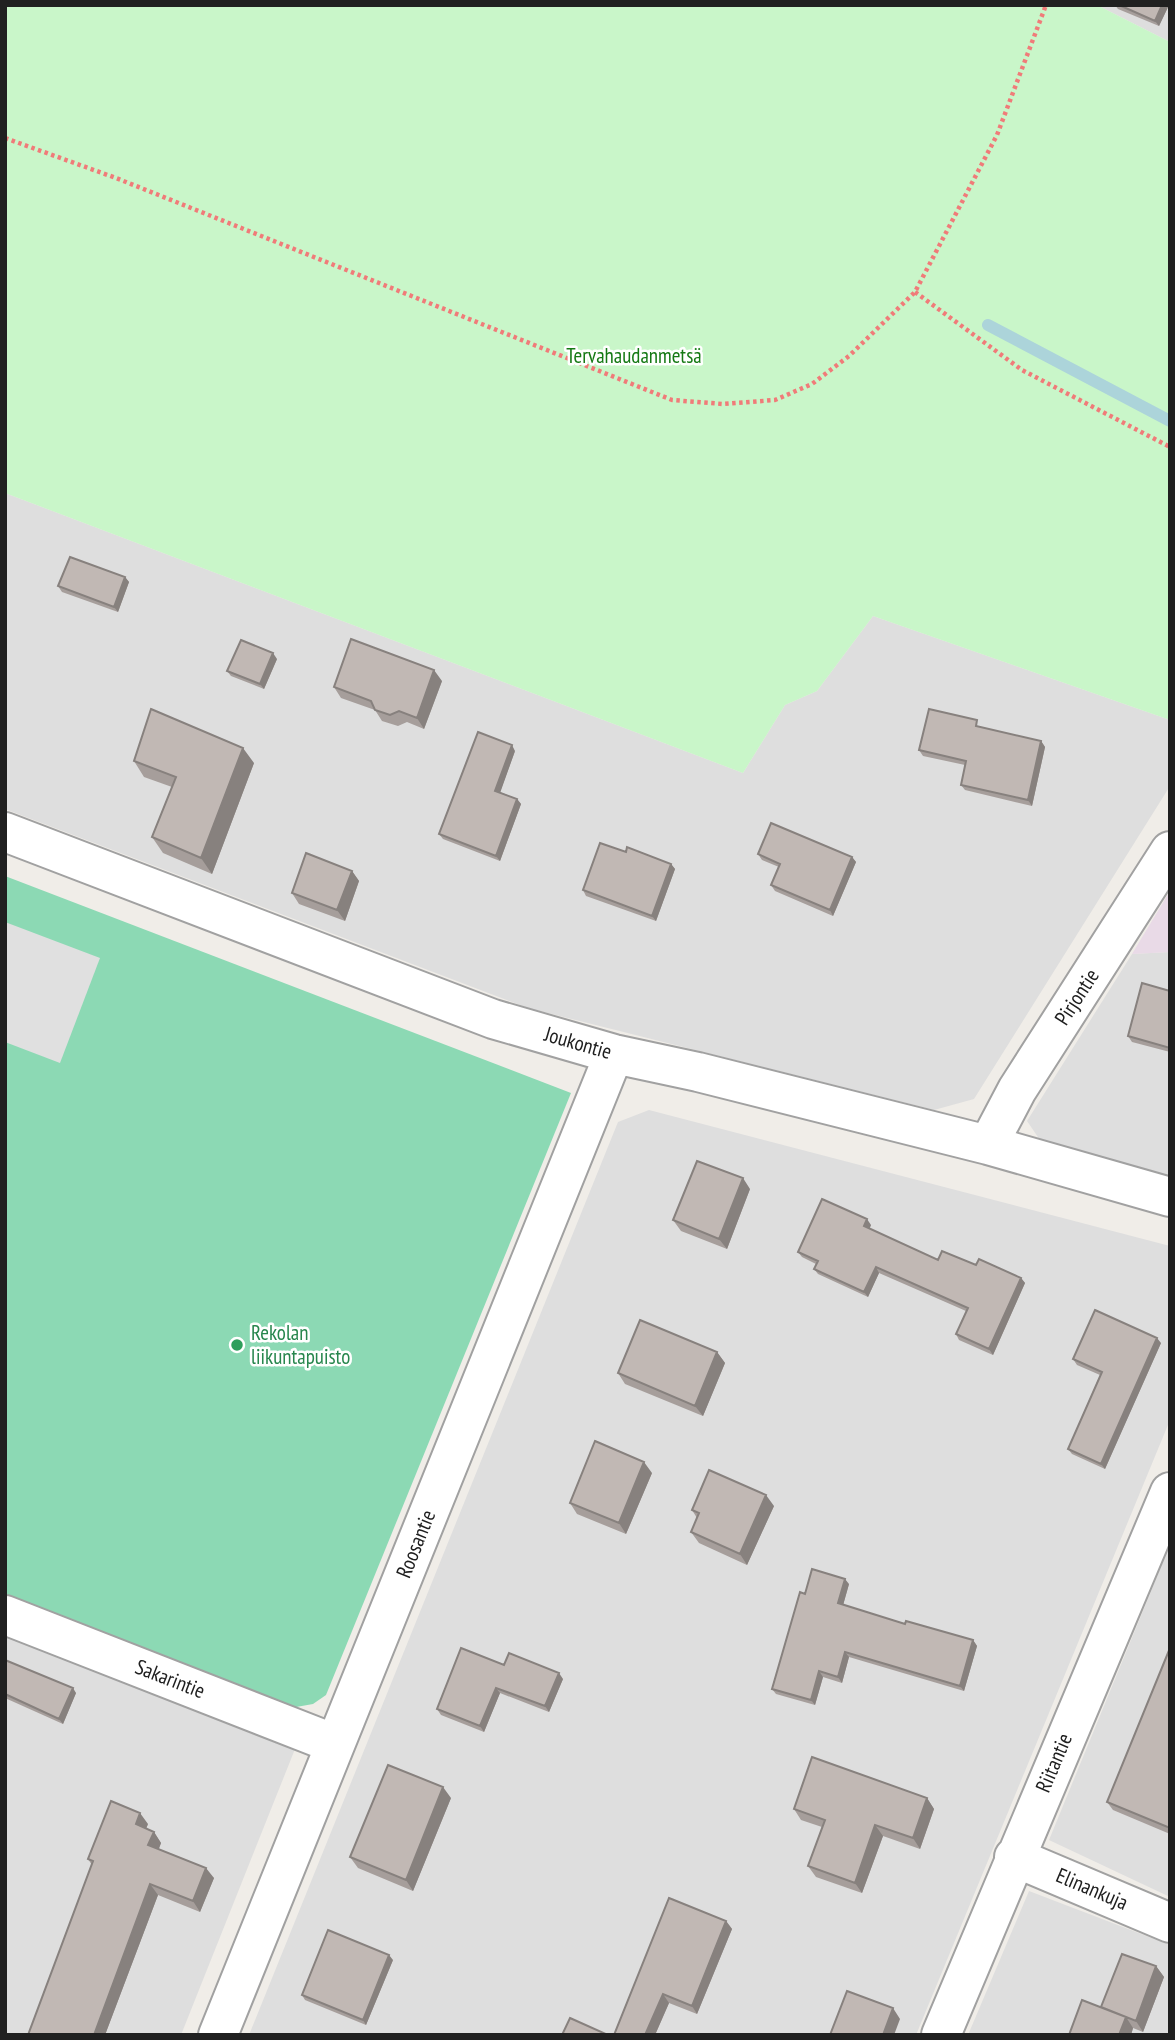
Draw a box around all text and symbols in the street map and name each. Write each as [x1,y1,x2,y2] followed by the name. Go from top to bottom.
[566,342,702,369] park label: Tervahaudanmetsä
[1048,964,1105,1030] street label: Pirjontie
[541,1020,615,1065] street label: Joukontie
[251,1319,350,1370] place label: Rekolan liikuntapuisto
[229,1337,245,1353] marker: Rekolan liikuntapuisto
[390,1506,441,1582] street label: Roosantie
[132,1653,209,1704] street label: Sakarintie
[1029,1729,1078,1796] street label: Riitantie
[1052,1861,1132,1916] street label: Elinankuja

